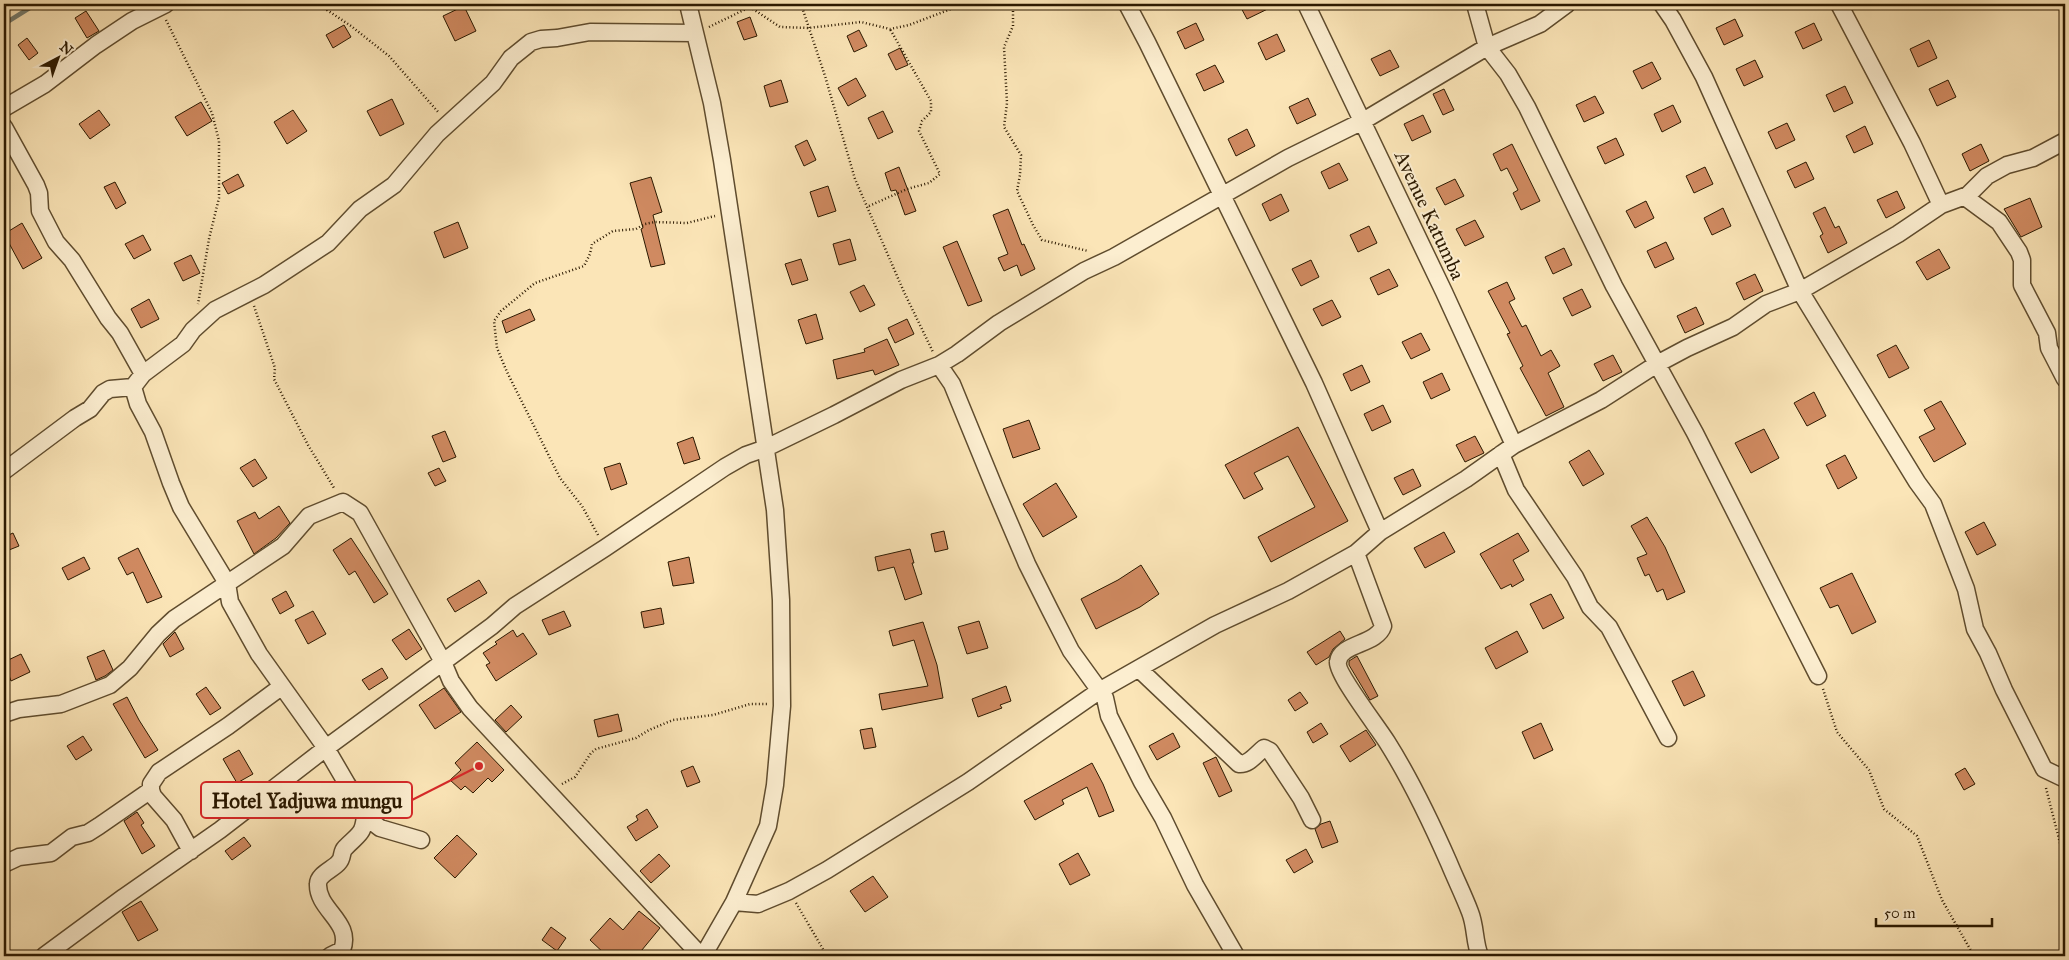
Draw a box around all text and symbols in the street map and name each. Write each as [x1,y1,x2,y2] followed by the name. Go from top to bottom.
[32,32,82,82] north arrow
[56,38,76,59] text: N
[1389,146,1471,284] street label: Avenue Katumba
[201,782,412,818] callout: Hotel Yadjuwa mungu
[211,788,403,814] text: Hotel Yadjuwa mungu
[1876,895,1993,927] scale bar
[1884,904,1916,922] text: 50 m

